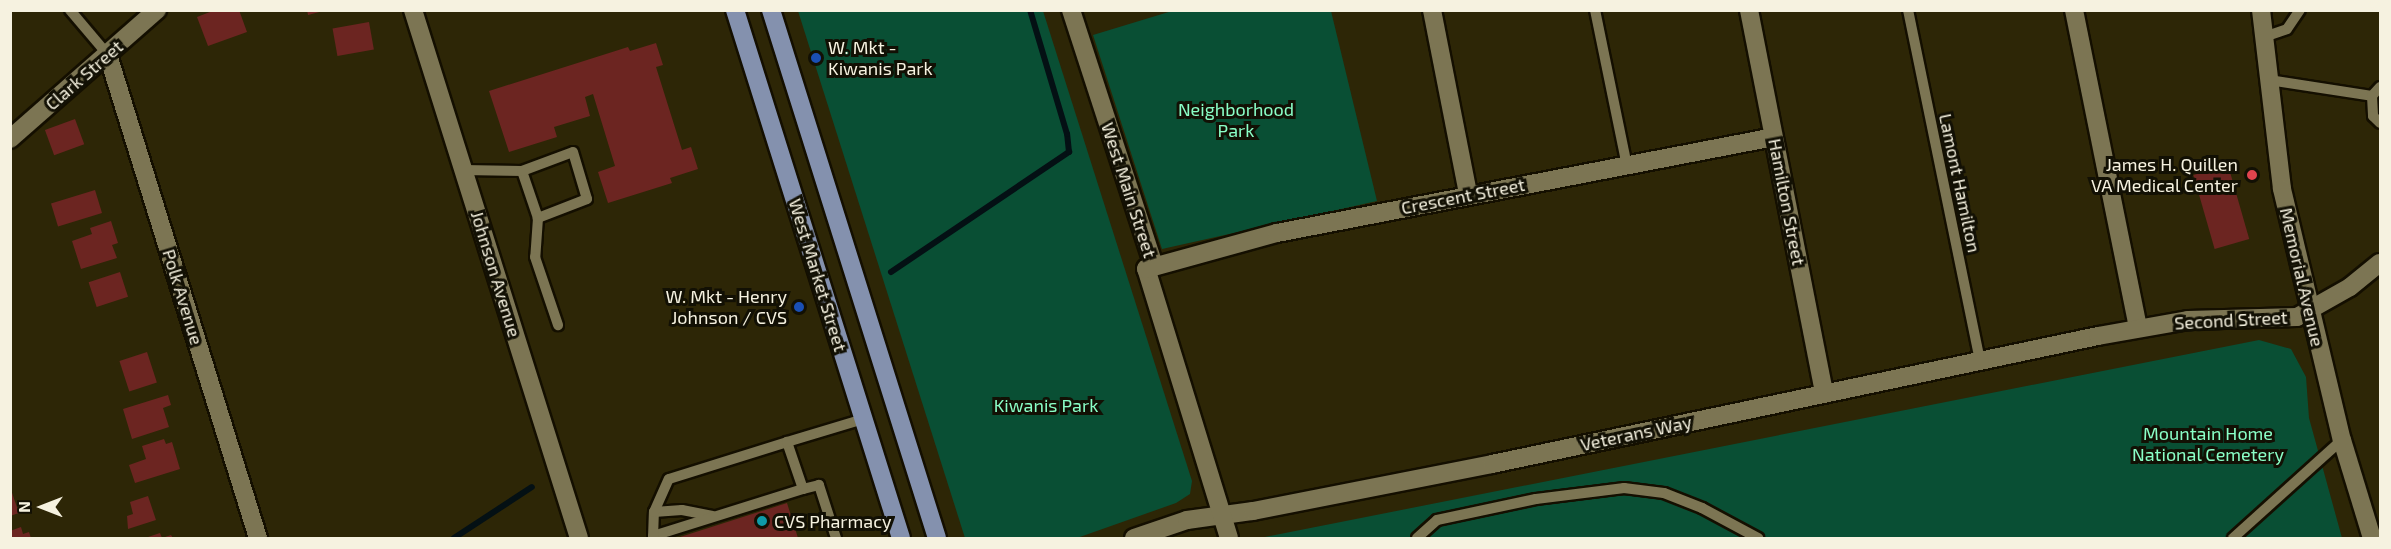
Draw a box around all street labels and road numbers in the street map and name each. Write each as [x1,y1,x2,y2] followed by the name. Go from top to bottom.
[41,35,127,115] street label: Clark Street
[1935,112,1985,254] street label: Lamont Hamilton
[1097,120,1161,260] street label: West Main Street
[1764,137,1810,267] street label: Hamilton Street
[1399,173,1527,219] street label: Crescent Street
[784,196,852,354] street label: West Market Street
[2275,205,2329,349] street label: Memorial Avenue
[466,208,526,340] street label: Johnson Avenue
[158,246,208,348] street label: Polk Avenue
[2174,306,2288,334] street label: Second Street
[1578,411,1694,455] street label: Veterans Way

